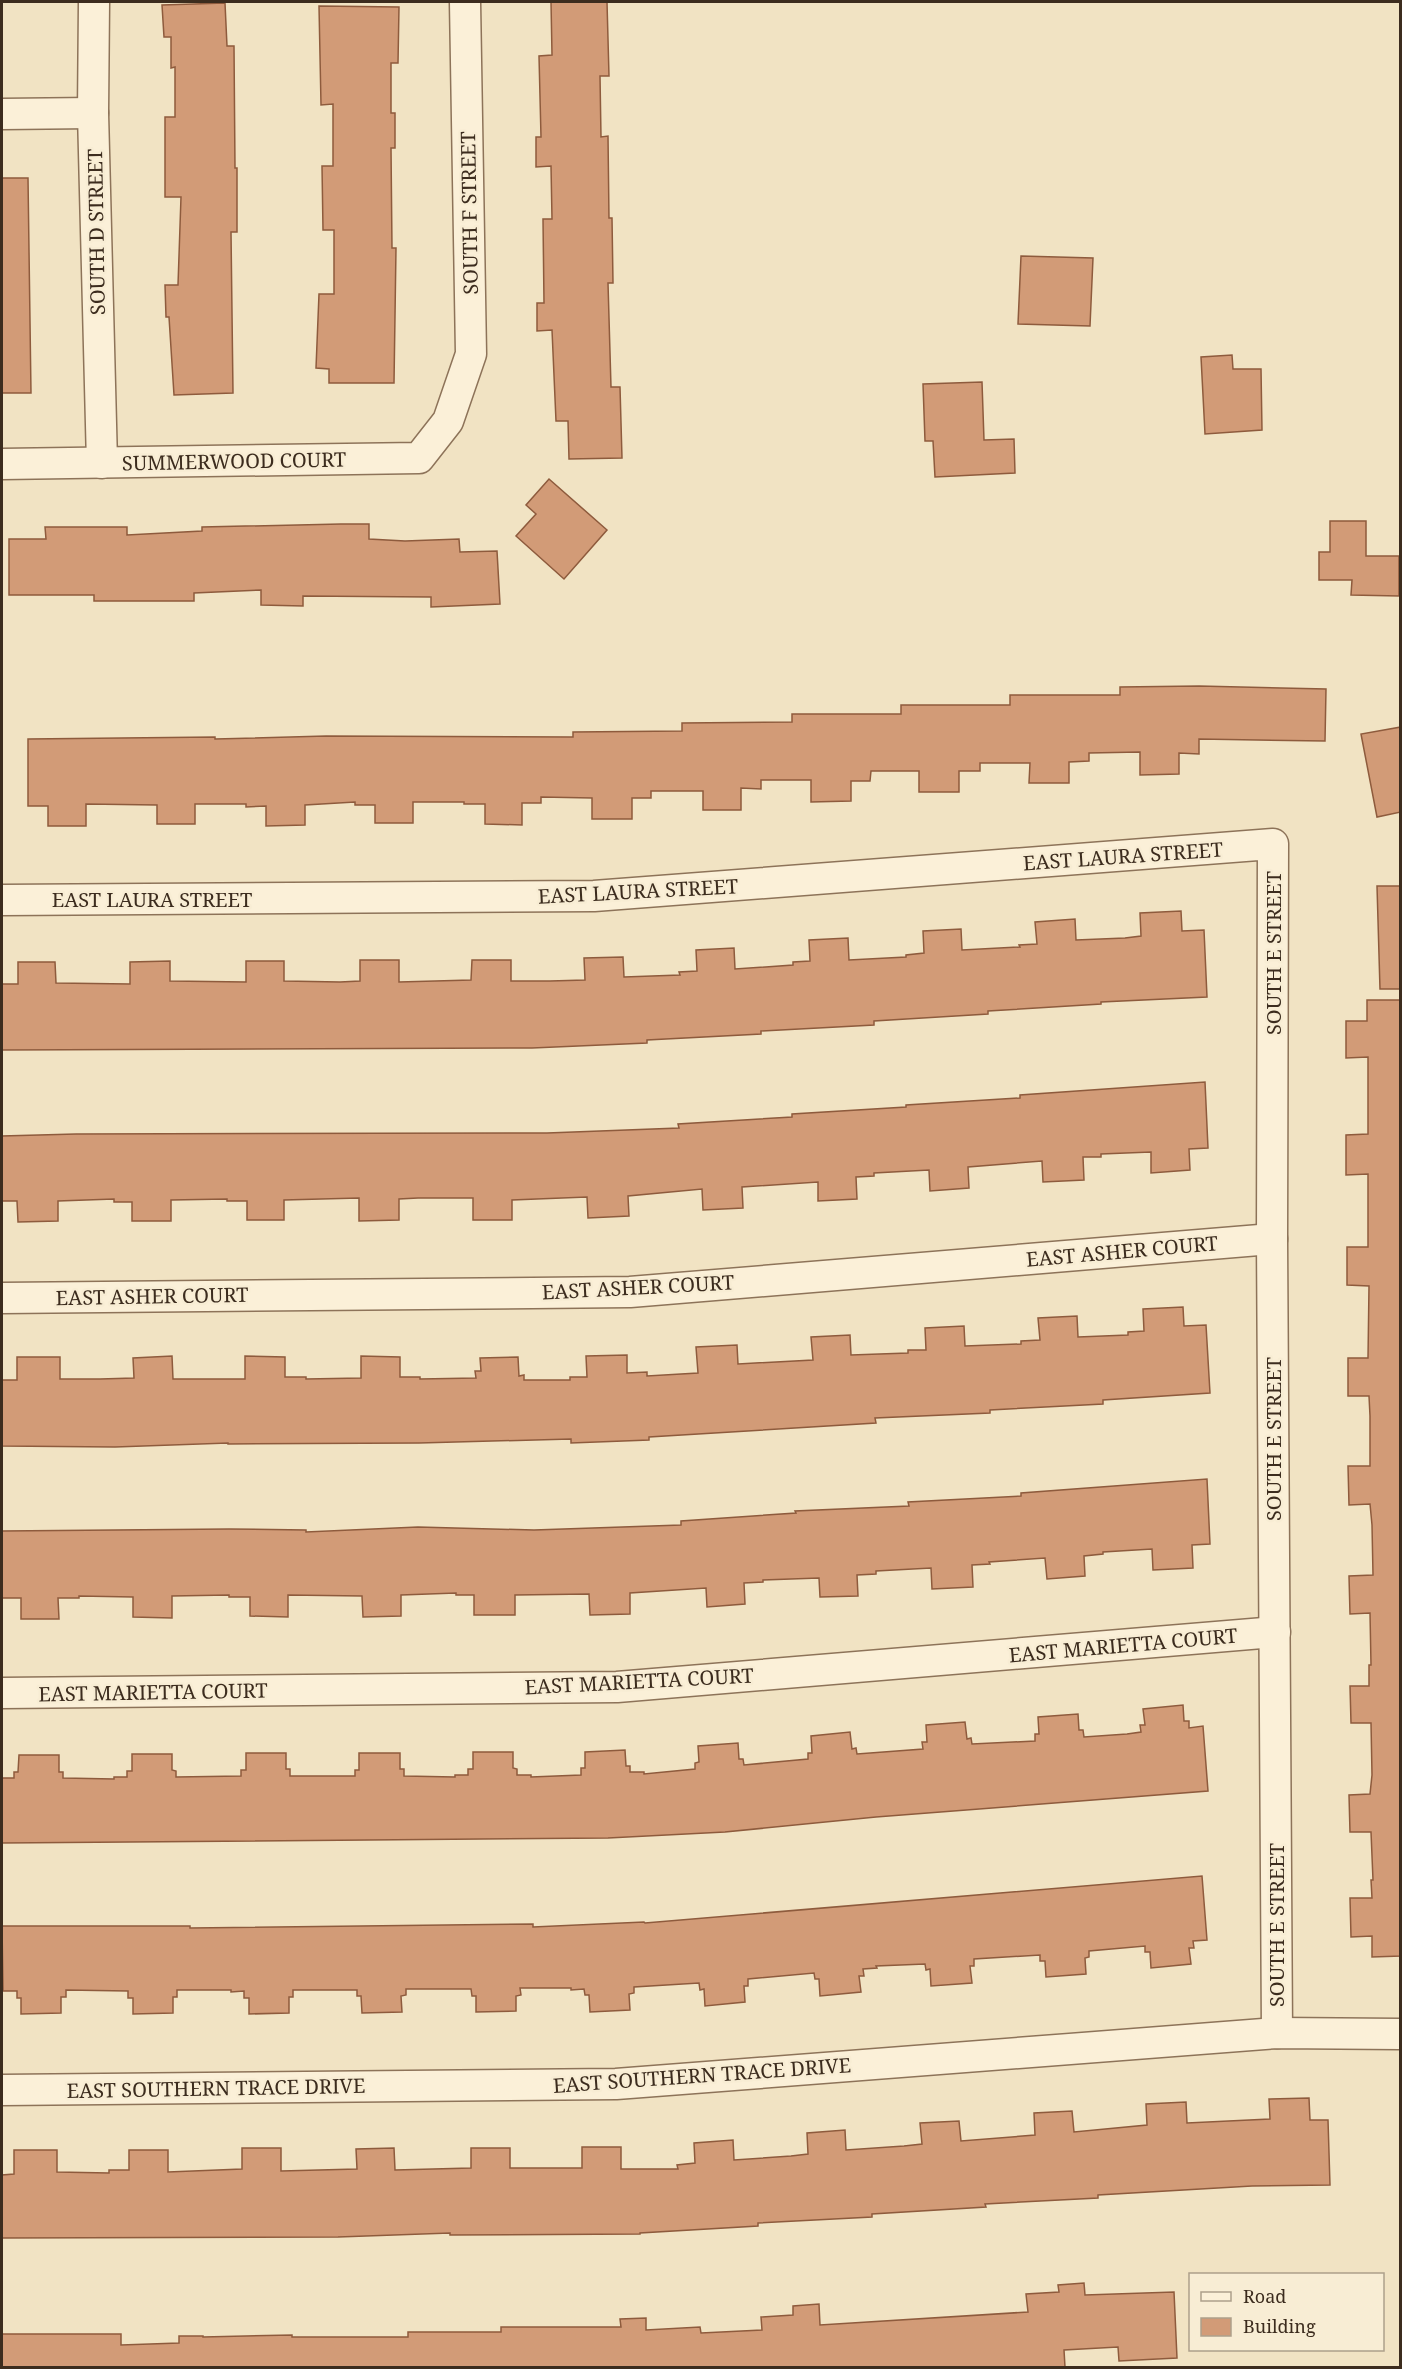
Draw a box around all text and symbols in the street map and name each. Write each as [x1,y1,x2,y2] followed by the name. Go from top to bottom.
[454,131,484,295] street label: SOUTH F STREET
[81,149,111,315] street label: SOUTH D STREET
[122,446,346,476] street label: SUMMERWOOD COURT
[1022,836,1224,876] street label: EAST LAURA STREET
[1260,871,1287,1035] street label: SOUTH E STREET
[537,872,739,910] street label: EAST LAURA STREET
[52,886,252,913] street label: EAST LAURA STREET
[1025,1229,1219,1273] street label: EAST ASHER COURT
[541,1268,735,1306] street label: EAST ASHER COURT
[55,1281,249,1311] street label: EAST ASHER COURT
[1260,1357,1287,1521] street label: SOUTH E STREET
[1008,1622,1238,1668] street label: EAST MARIETTA COURT
[524,1662,754,1700] street label: EAST MARIETTA COURT
[38,1677,268,1707] street label: EAST MARIETTA COURT
[1263,1843,1290,2007] street label: SOUTH E STREET
[552,2051,852,2099] street label: EAST SOUTHERN TRACE DRIVE
[66,2072,366,2104] street label: EAST SOUTHERN TRACE DRIVE
[1189,2273,1384,2351] legend
[1243,2284,1286,2308] text: Road
[1243,2314,1316,2338] text: Building

